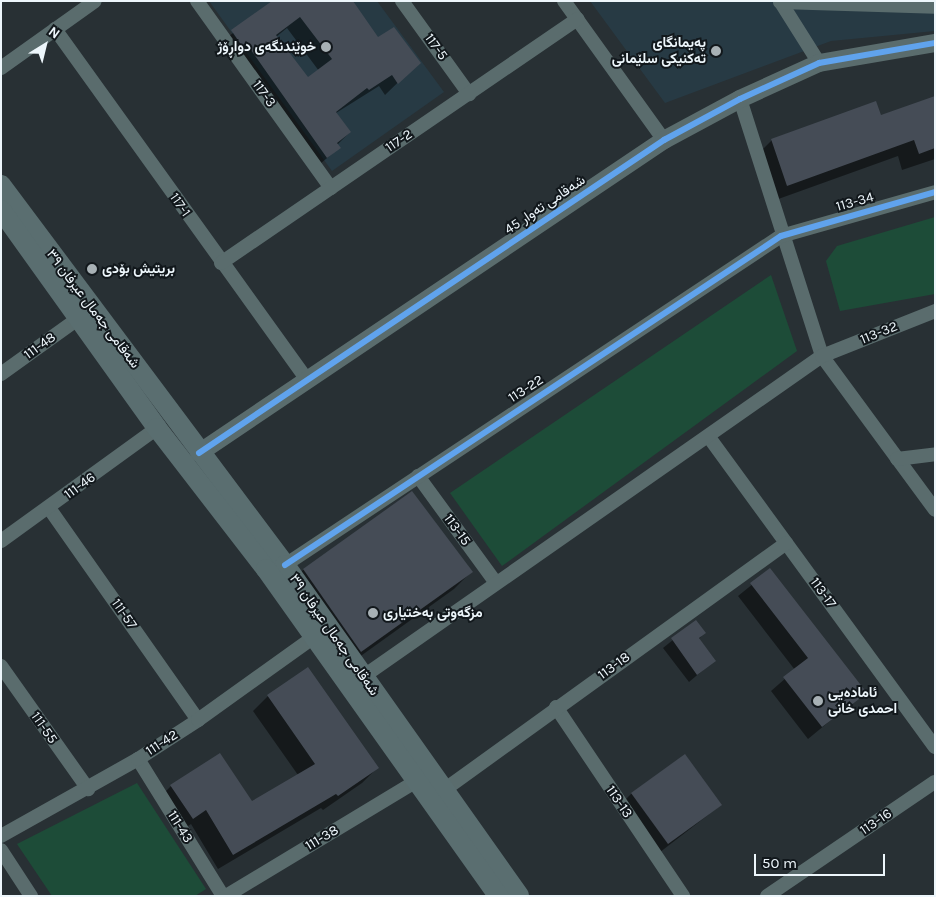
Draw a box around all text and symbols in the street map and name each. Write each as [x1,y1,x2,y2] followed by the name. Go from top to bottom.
[20,20,70,70] north arrow
[45,23,63,42] text: N
[421,30,451,64] street label: 117-5
[612,35,706,68] place label: پەیمانگای تەکنیکی سلێمانی
[217,39,316,55] place label: خوێندنگەی دواڕۆژ
[320,41,332,53] marker: خوێندنگەی دواڕۆژ
[710,45,722,57] marker: پەیمانگای تەکنیکی سلێمانی
[249,77,279,111] street label: 117-3
[382,126,416,156] street label: 117-2
[501,172,589,238] street label: شەقامی تەوار 45
[834,189,876,215] street label: 113-34
[166,190,194,220] street label: 117-1
[43,246,143,372] street label: شەقامی جەمال عیرفان ٣٩
[102,261,175,277] place label: بریتیش بۆدی
[86,263,98,275] marker: بریتیش بۆدی
[858,318,900,348] street label: 113-32
[21,329,59,363] street label: 111-48
[505,371,547,407] street label: 113-22
[61,469,99,503] street label: 111-46
[440,511,474,549] street label: 113-15
[286,571,382,699] street label: شەقامی جەمال عیرفان ٣٩
[806,574,840,612] street label: 113-17
[108,596,140,632] street label: 111-57
[383,605,483,621] place label: مزگەوتی بەختیاری
[367,607,379,619] marker: مزگەوتی بەختیاری
[595,649,633,683] street label: 113-18
[828,685,897,718] place label: ئامادەیی احمدی خانی
[812,695,824,707] marker: ئامادەیی احمدی خانی
[27,709,61,747] street label: 111-55
[143,727,181,759] street label: 111-42
[602,783,636,821] street label: 113-13
[857,805,895,839] street label: 113-16
[164,808,196,846] street label: 111-43
[302,822,342,854] street label: 111-38
[756,844,887,876] scale bar
[762,854,797,872] text: 50 m

